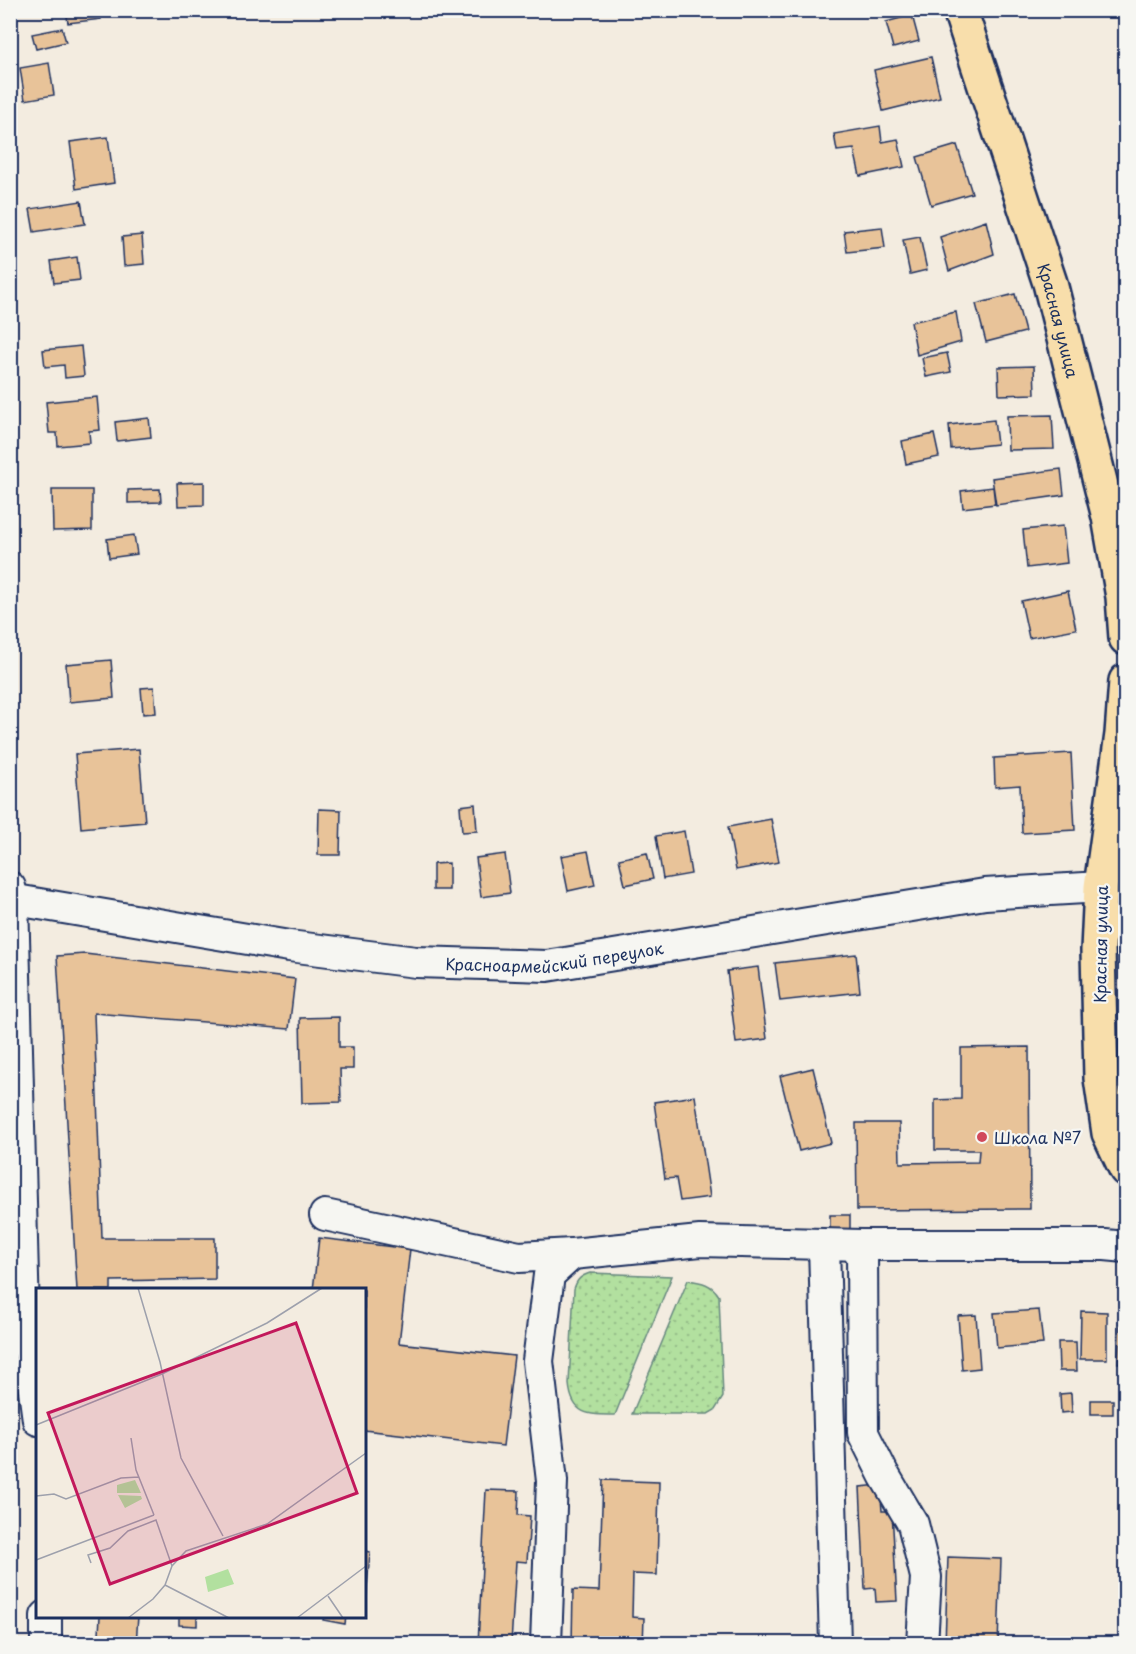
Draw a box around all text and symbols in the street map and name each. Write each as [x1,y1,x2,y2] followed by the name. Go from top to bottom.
[1032,260,1085,380] street label: Красная улица
[1087,885,1113,1003] street label: Красная улица
[445,935,665,978] street label: Красноармейский переулок
[994,1125,1081,1149] place label: Школа №7
[975,1130,989,1144] marker: Школа №7
[36,1288,366,1618] inset map

